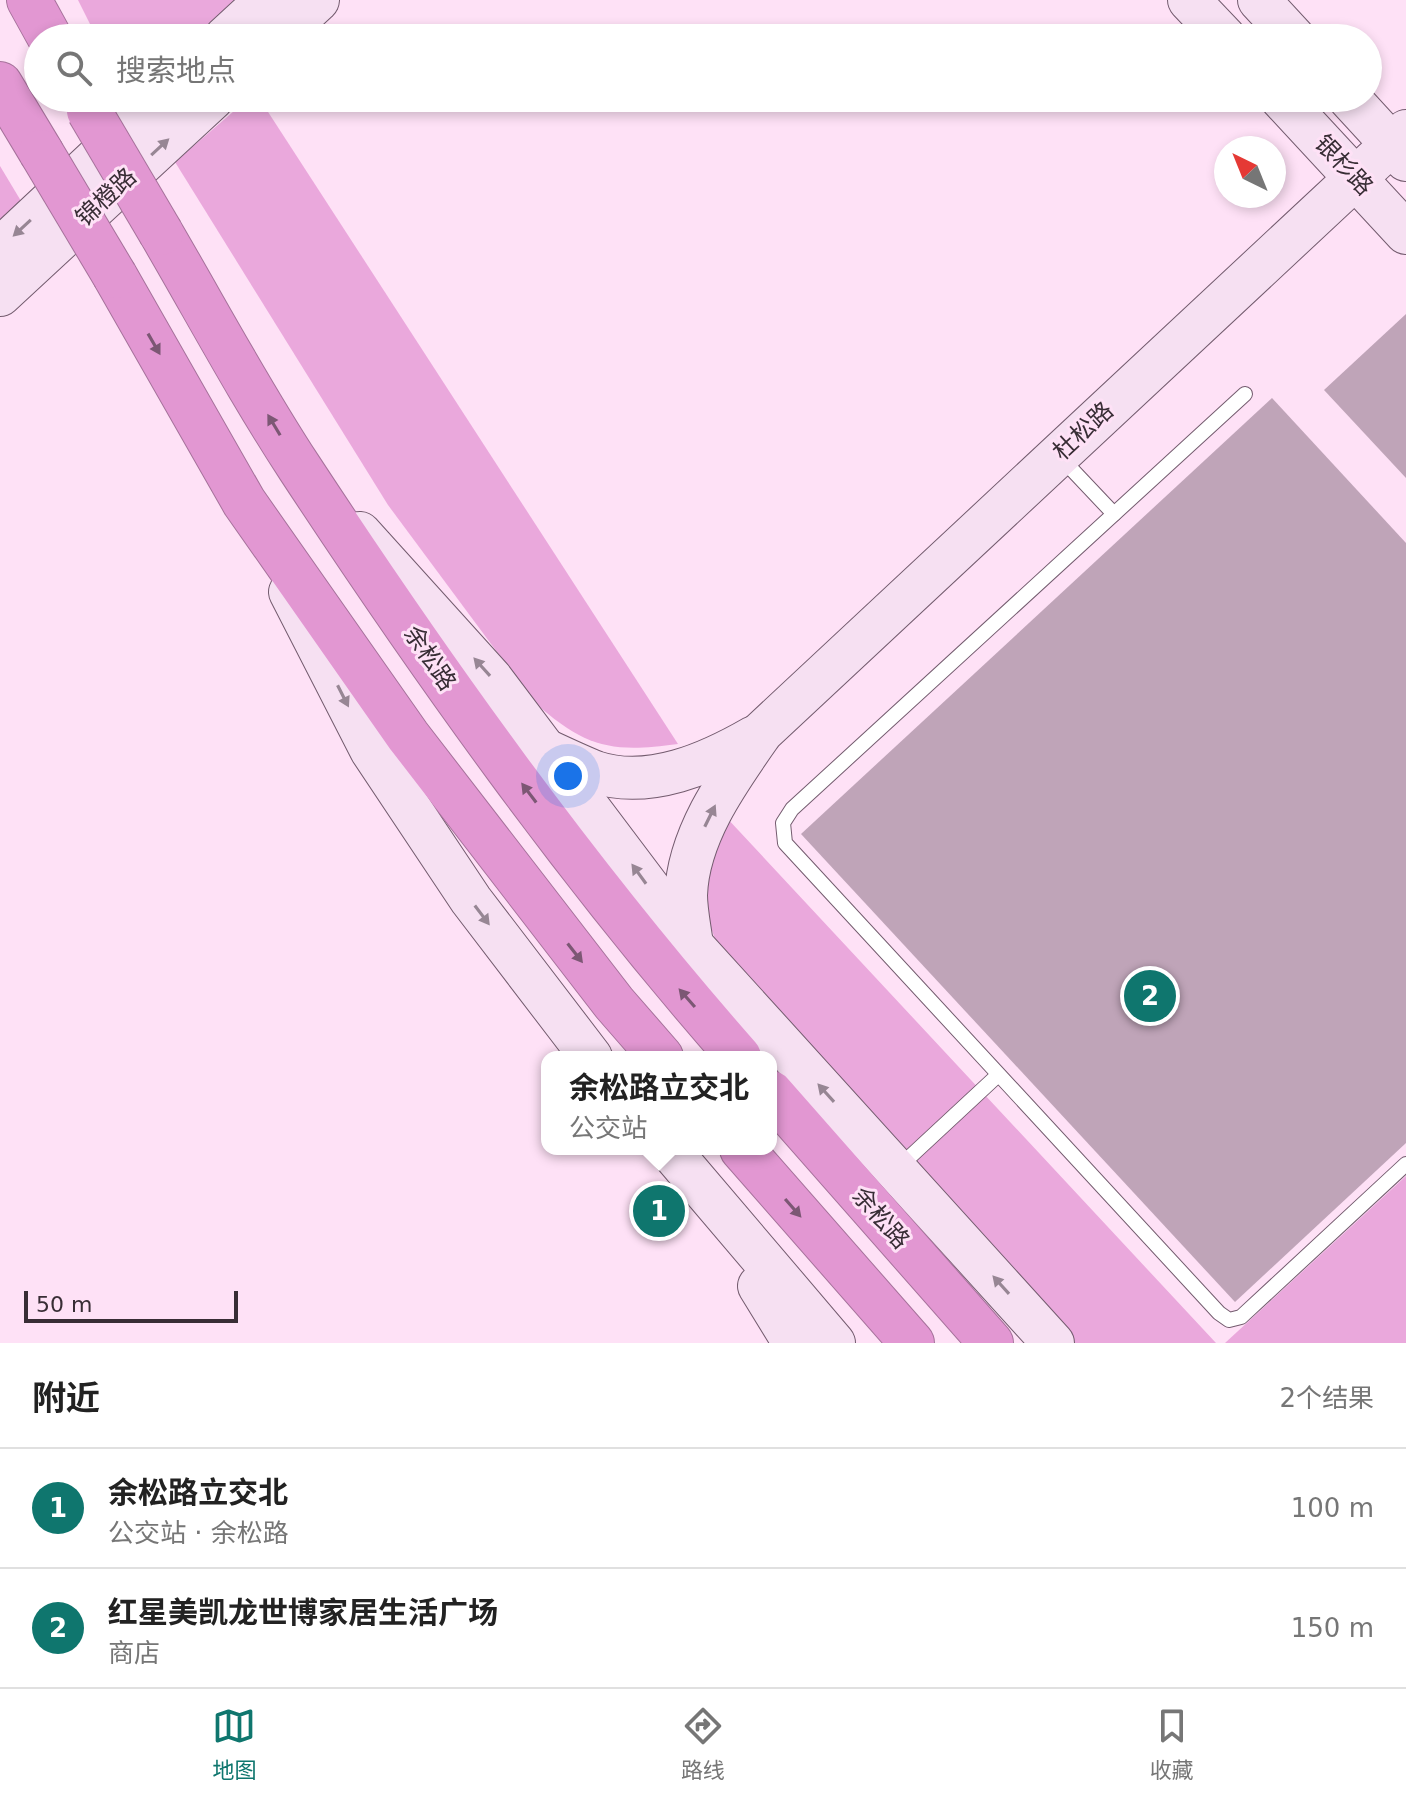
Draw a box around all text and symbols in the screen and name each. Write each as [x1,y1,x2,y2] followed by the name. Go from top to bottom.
[24,24,1382,112] search box
[52,46,96,90] icon: search
[116,53,236,88] text: 搜索地点
[1309,129,1379,201] street label: 银杉路
[1214,136,1286,208] north arrow
[150,138,169,156] one-way arrow
[70,162,142,232] street label: 锦橙路
[13,218,32,236] one-way arrow
[147,333,161,355] one-way arrow
[1047,396,1119,466] street label: 杜松路
[267,414,281,436] one-way arrow
[398,620,462,696] street label: 余松路
[473,658,491,677] one-way arrow
[336,684,350,707] one-way arrow
[548,756,588,796] your location
[521,783,537,803] one-way arrow
[704,804,717,827] one-way arrow
[632,863,648,884] one-way arrow
[474,905,490,925] one-way arrow
[567,943,583,963] one-way arrow
[1124,966,1176,1026] pin: 2
[679,989,697,1008] one-way arrow
[541,1051,777,1155] popup
[569,1070,749,1105] text: 余松路立交北
[818,1083,835,1103] one-way arrow
[569,1113,647,1143] text: 公交站
[633,1181,685,1241] pin: 1
[847,1182,915,1254] street label: 余松路
[784,1198,802,1217] one-way arrow
[992,1276,1010,1295] one-way arrow
[24,1287,238,1323] scale bar
[36,1292,92,1317] text: 50 m
[32,1378,100,1418] text: 附近
[1279,1383,1374,1413] text: 2个结果
[108,1475,288,1510] text: 余松路立交北
[49,1493,67,1523] text: 1
[1291,1493,1374,1523] text: 100 m
[108,1518,289,1548] text: 公交站 · 余松路
[108,1595,498,1630] text: 红星美凯龙世博家居生活广场
[49,1613,67,1643] text: 2
[1291,1613,1374,1643] text: 150 m
[108,1638,160,1668] text: 商店
[212,1704,256,1784] tab: 地图
[681,1704,725,1784] tab: 路线
[1150,1704,1194,1784] tab: 收藏

